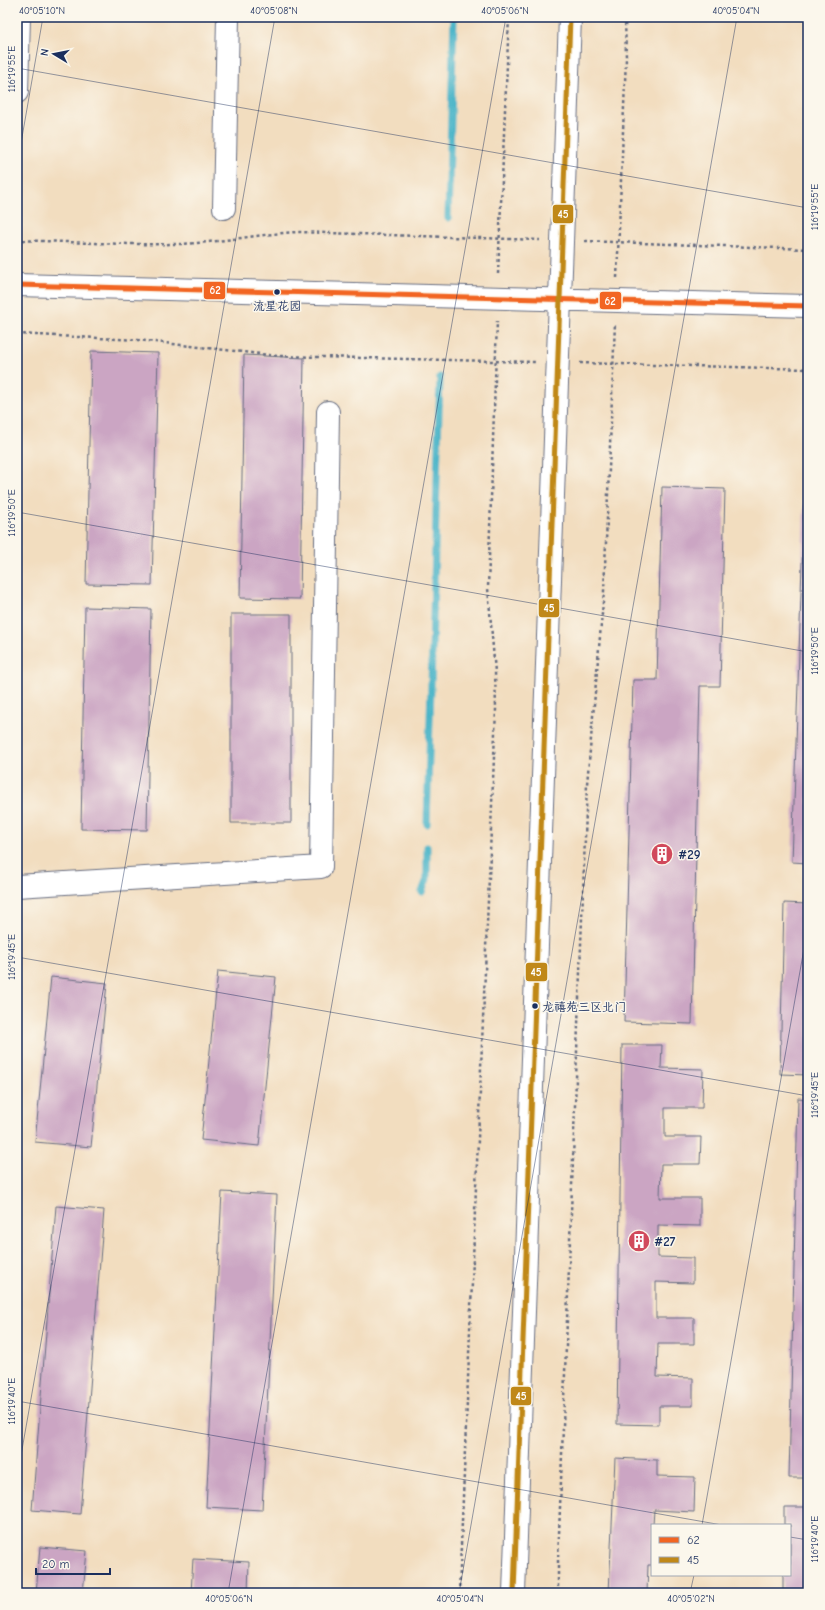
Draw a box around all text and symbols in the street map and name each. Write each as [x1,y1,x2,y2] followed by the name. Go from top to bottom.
[19,5,65,17] text: 40°05'10"N
[250,5,298,17] text: 40°05'08"N
[481,5,529,17] text: 40°05'06"N
[712,5,760,17] text: 40°05'04"N
[34,34,74,74] north arrow
[6,46,18,92] text: 116°19'55"E
[38,48,52,57] text: N
[809,184,821,230] text: 116°19'55"E
[552,204,574,224] line badge: 45
[558,208,569,221] text: 45
[203,281,226,300] line badge: 62
[209,284,221,297] text: 62
[272,287,282,297] marker: 流星花园
[599,291,622,310] line badge: 62
[604,295,616,308] text: 62
[253,299,301,313] place label: 流星花园
[6,489,18,537] text: 116°19'50"E
[538,598,560,618] line badge: 45
[544,602,555,615] text: 45
[809,627,821,675] text: 116°19'50"E
[649,841,675,867] building icon: #29
[678,847,701,862] place label: #29
[6,934,18,980] text: 116°19'45"E
[525,962,548,982] line badge: 45
[531,966,542,979] text: 45
[542,1000,626,1014] place label: 龙禧苑三区北门
[530,1001,540,1011] marker: 龙禧苑三区北门
[809,1072,821,1118] text: 116°19'45"E
[626,1228,652,1254] building icon: #27
[654,1234,676,1249] place label: #27
[6,1378,18,1424] text: 116°19'40"E
[510,1386,532,1406] line badge: 45
[516,1390,527,1403] text: 45
[809,1516,821,1562] text: 116°19'40"E
[651,1524,791,1576] legend
[687,1533,700,1547] text: 62
[36,1550,110,1576] scale bar
[687,1553,699,1567] text: 45
[42,1557,70,1571] text: 20 m
[205,1593,253,1605] text: 40°05'06"N
[436,1593,484,1605] text: 40°05'04"N
[667,1593,715,1605] text: 40°05'02"N

